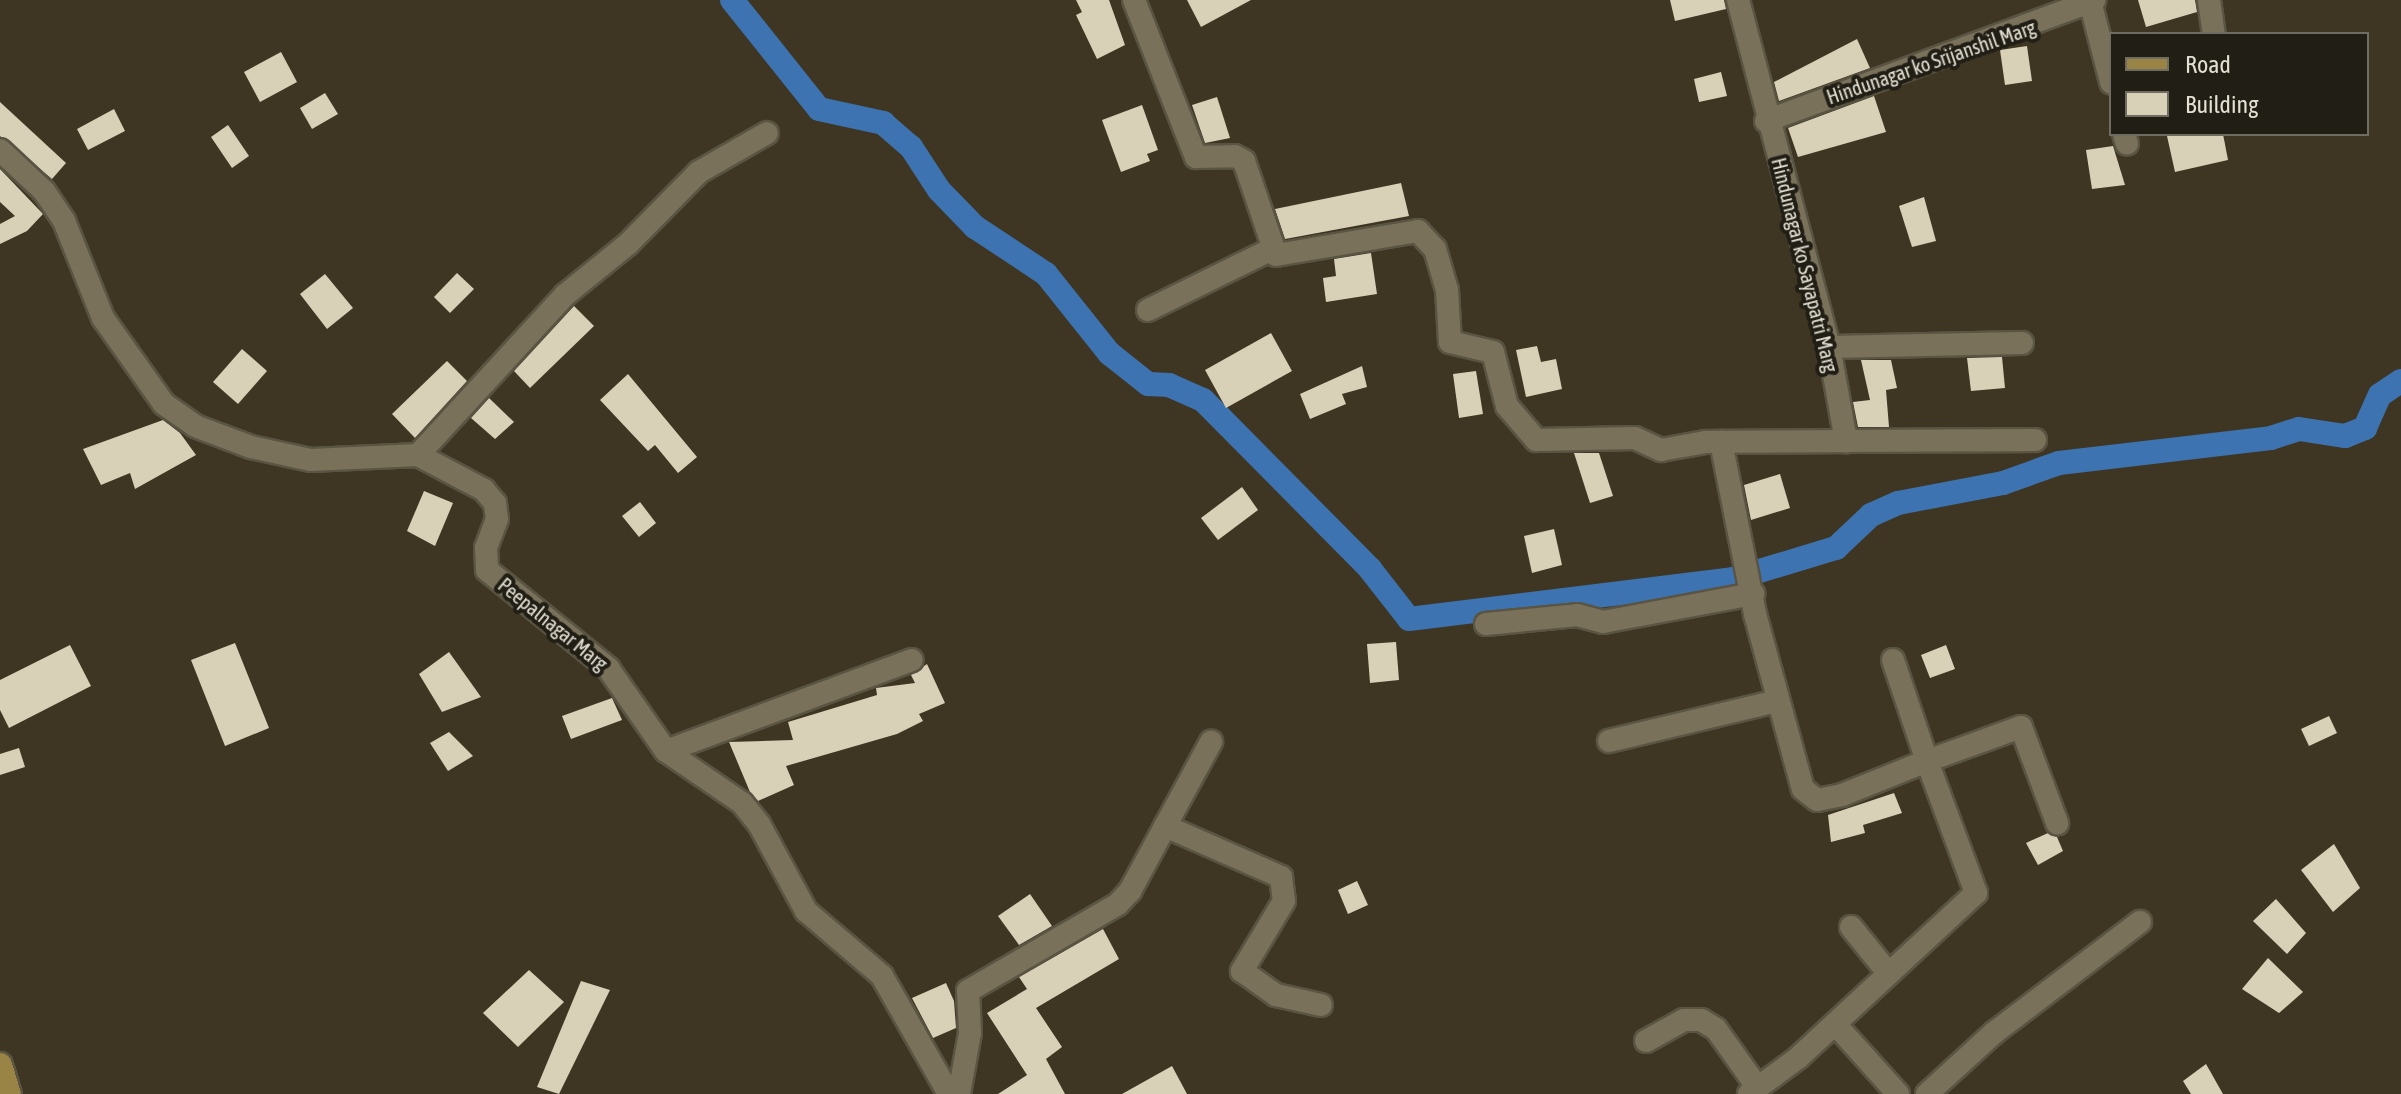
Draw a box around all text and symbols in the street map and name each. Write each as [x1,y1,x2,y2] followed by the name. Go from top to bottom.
[1823,15,2039,109] street label: Hindunagar ko Srijanshil Marg
[2109,32,2369,136] legend
[2185,51,2231,78] text: Road
[2185,91,2258,118] text: Building
[1767,155,1843,375] street label: Hindunagar ko Sayapatri Marg
[494,573,612,675] street label: Peepalnagar Marg

